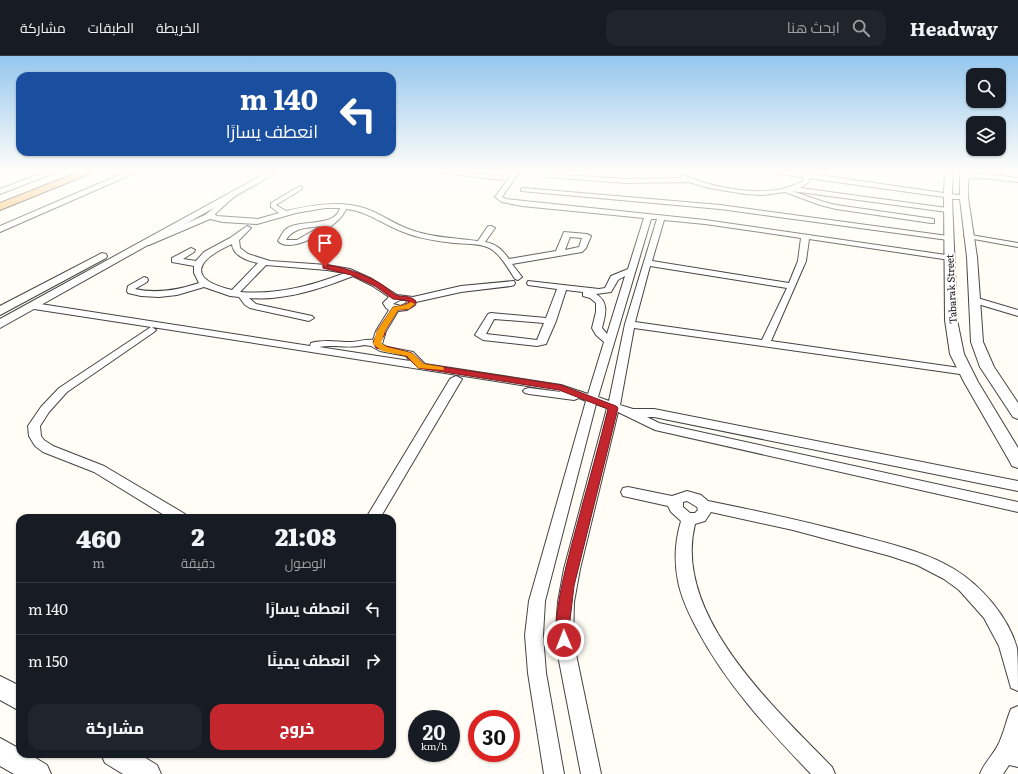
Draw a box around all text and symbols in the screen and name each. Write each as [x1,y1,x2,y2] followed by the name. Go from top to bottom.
[606,10,886,46] search box
[910,14,998,42] text: Headway
[787,15,840,38] text: ابحث هنا
[20,17,66,37] text: مشاركة
[88,17,134,37] text: الطبقات
[156,17,200,37] text: الخريطة
[850,17,872,39] icon: search
[966,68,1006,156] map controls
[966,68,1006,108] button: search
[240,77,318,119] text: 140 m
[332,88,384,140] icon: left
[966,116,1006,156] button: layers
[226,117,318,144] text: انعطف يسارًا
[308,226,342,267] pin
[314,232,336,254] icon: arrive
[941,254,960,324] street label: Tabarak Street
[191,518,205,553] text: 2
[275,518,336,553] text: 21:08
[76,520,121,555] text: 460
[92,553,105,572] text: m
[181,553,215,572] text: دقيقة
[285,553,326,572] text: الوصول
[265,596,350,619] text: انعطف يسارًا
[28,597,68,620] text: 140 m
[362,598,384,620] icon: left
[543,619,585,661] position arrow
[267,648,350,671] text: انعطف يمينًا
[28,649,68,672] text: 150 m
[362,650,384,672] icon: right
[28,704,202,750] button: مشاركة
[210,704,384,750] button: خروج
[468,710,520,762] speed limit sign: 30
[422,716,446,746] text: 20
[421,738,447,753] text: km/h

